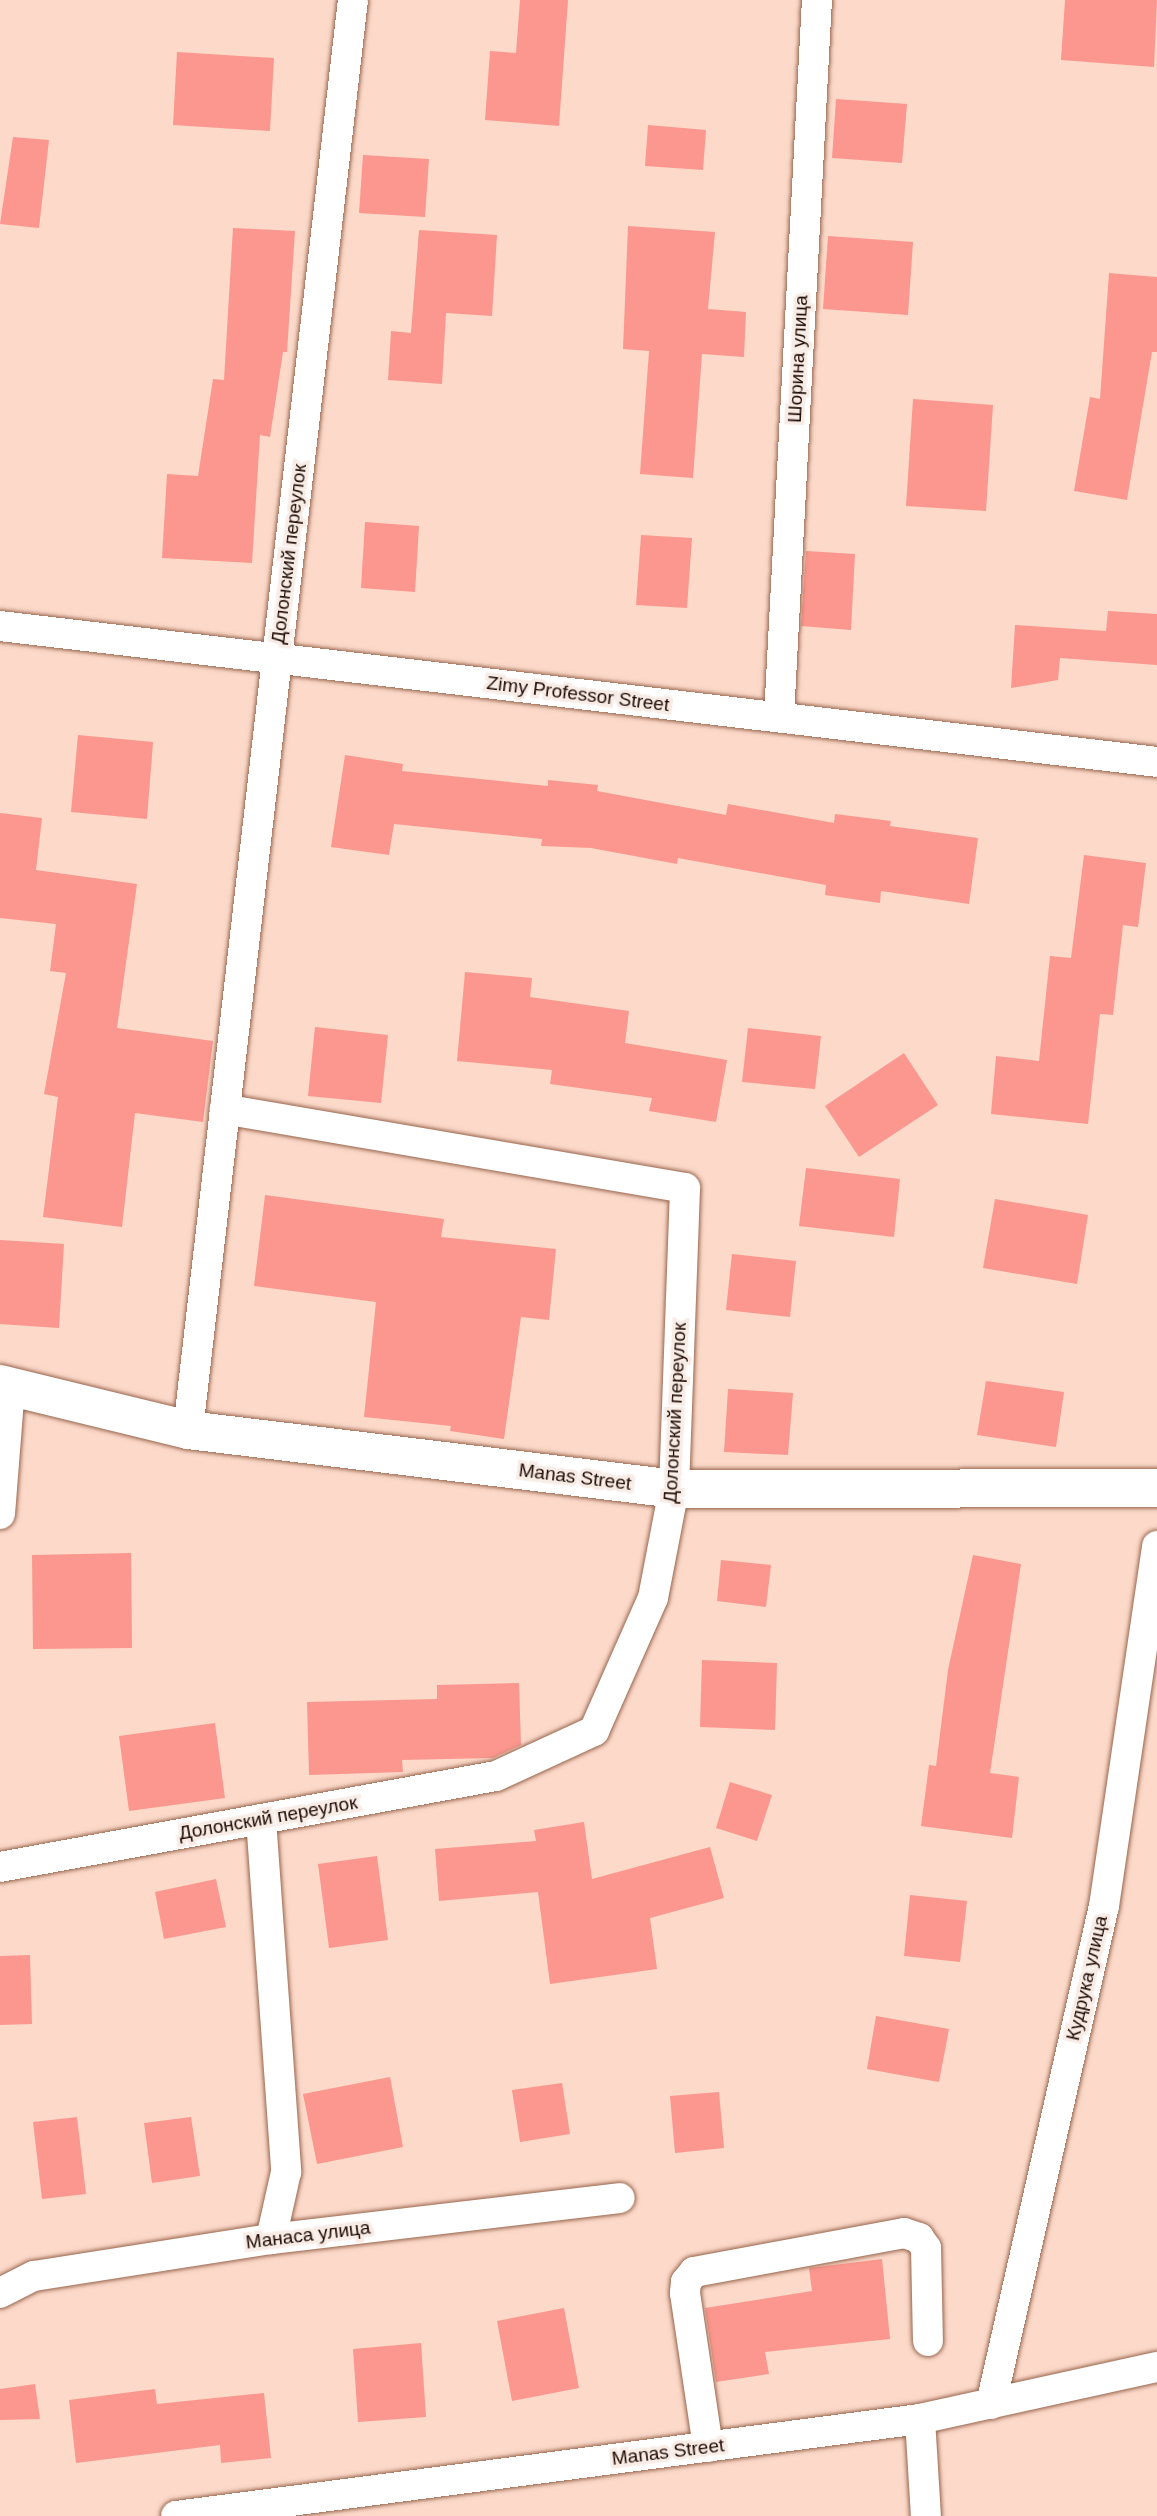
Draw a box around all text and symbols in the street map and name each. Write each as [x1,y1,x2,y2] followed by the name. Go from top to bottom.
[783,295,813,423] street label: Шорина улица
[267,463,311,645] street label: Долонский переулок
[485,671,671,717] street label: Zimy Professor Street
[659,1322,691,1504] street label: Долонский переулок
[518,1459,632,1495] street label: Manas Street
[177,1791,359,1845] street label: Долонский переулок
[1062,1913,1112,2043] street label: Кудрука улица
[244,2216,372,2254] street label: Манаса улица
[611,2434,725,2470] street label: Manas Street

